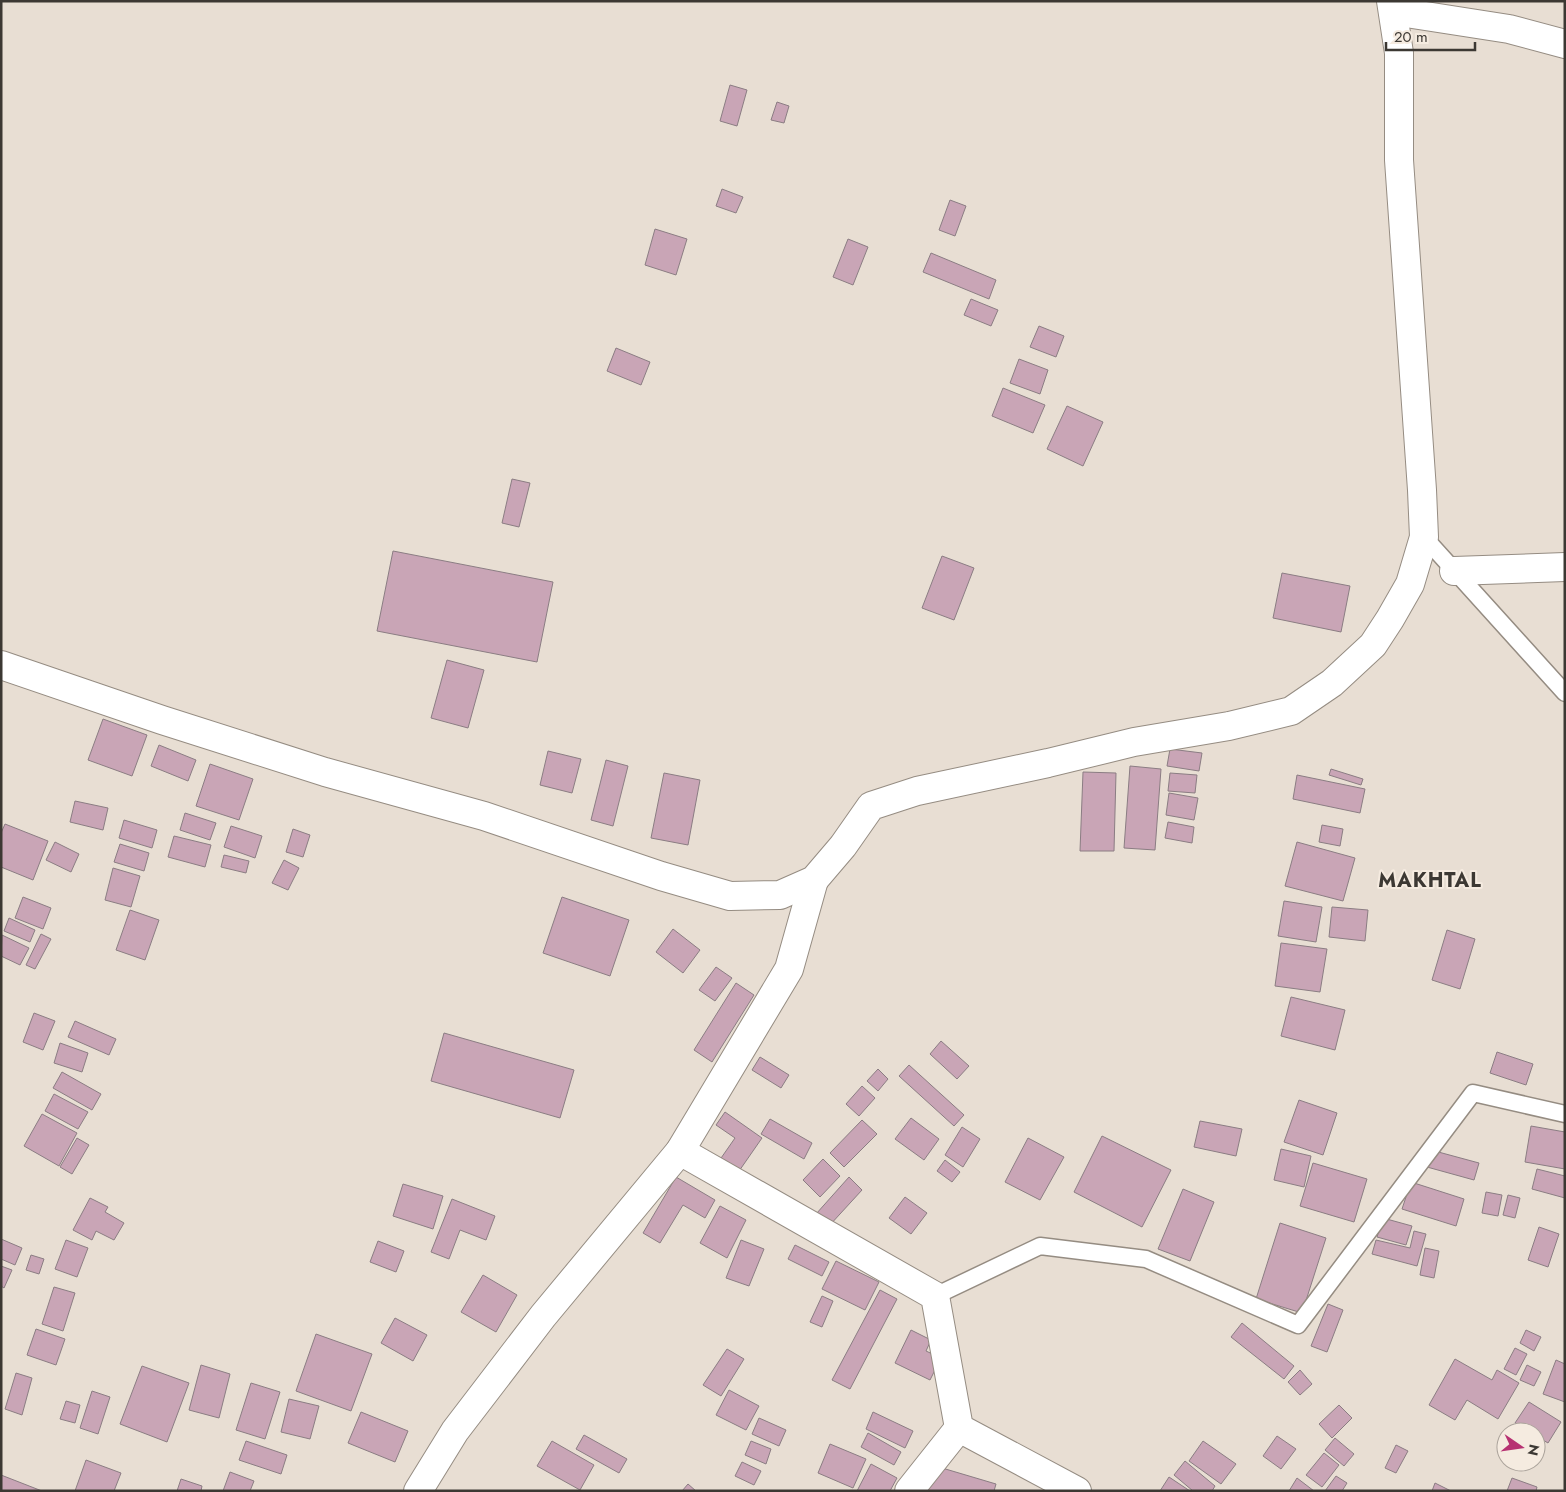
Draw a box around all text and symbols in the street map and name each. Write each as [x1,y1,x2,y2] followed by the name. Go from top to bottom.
[1386,20,1475,52] scale bar
[1394,26,1428,48] text: 20 m
[1378,866,1482,895] district label: MAKHTAL
[1496,1422,1546,1472] north arrow
[1523,1442,1545,1458] text: N

